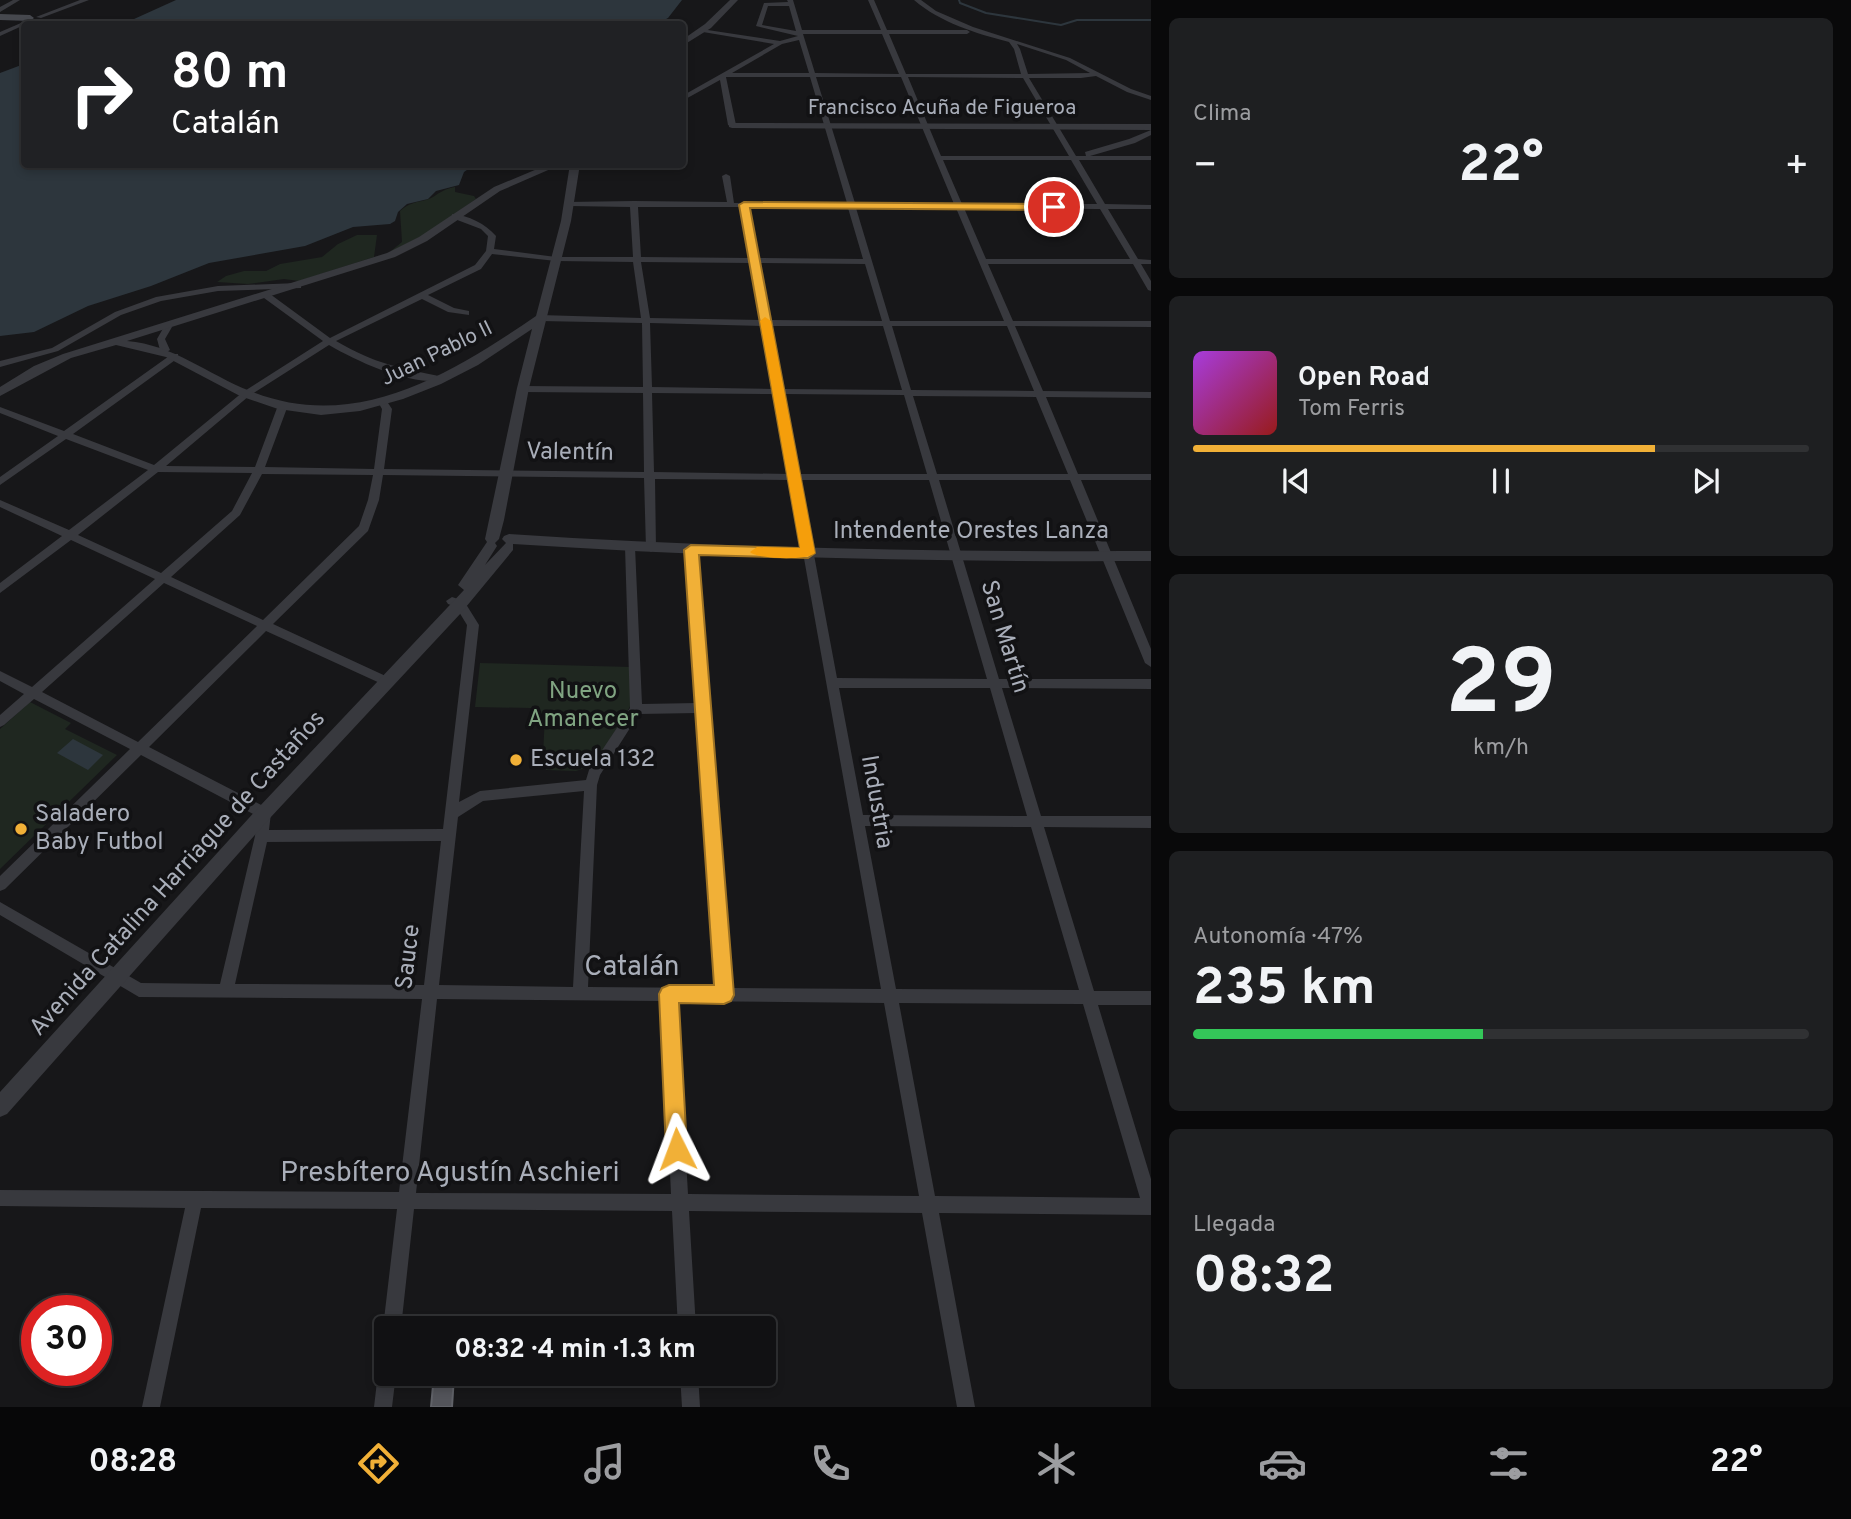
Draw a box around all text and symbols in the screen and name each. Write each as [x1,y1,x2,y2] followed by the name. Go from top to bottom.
[171,44,288,106] text: 80 m
[56,49,147,140] icon: right
[808,95,1076,122] street label: Francisco Acuña de Figueroa
[1193,100,1251,129] text: Clima
[171,105,280,145] text: Catalán
[1458,134,1544,200] text: 22°
[1193,143,1218,192] text: −
[1784,143,1809,192] text: +
[1024,177,1084,237] pin
[1035,188,1073,226] icon: arrive
[377,315,497,393] street label: Juan Pablo II
[1298,362,1430,395] text: Open Road
[1298,395,1405,424] text: Tom Ferris
[526,437,614,469] street label: Valentín
[1277,462,1315,500] icon: previous
[1482,462,1520,500] icon: pause
[1687,462,1725,500] icon: next
[833,517,1109,547] street label: Intendente Orestes Lanza
[973,577,1035,697] street label: San Martín
[1445,631,1557,746] text: 29
[527,677,639,735] park label: Nuevo Amanecer
[24,705,332,1043] street label: Avenida Catalina Harriague de Castaños
[1473,734,1529,763] text: km/h
[530,745,655,775] place label: Escuela 132
[508,752,524,768] marker: Escuela 132
[853,753,899,851] street label: Industria
[35,800,164,858] place label: Saladero Baby Futbol
[13,821,29,837] marker: Saladero Baby Futbol
[390,923,428,991] street label: Sauce
[1193,923,1363,952] text: Autonomía · 47%
[584,950,680,986] street label: Catalán
[1193,957,1375,1023] text: 235 km
[640,1112,714,1186] position arrow
[280,1156,620,1192] street label: Presbítero Agustín Aschieri
[1193,1211,1275,1240] text: Llegada
[1193,1245,1334,1311] text: 08:32
[21,1295,112,1386] speed limit sign: 30
[454,1334,696,1367] text: 08:32 · 4 min · 1.3 km
[354,1439,403,1488] icon: directions
[580,1439,629,1488] icon: music
[806,1439,855,1488] icon: phone
[1032,1439,1081,1488] icon: climate
[1258,1439,1307,1488] icon: car
[1484,1439,1533,1488] icon: filters
[88,1443,177,1483] text: 08:28
[1710,1443,1762,1483] text: 22°

